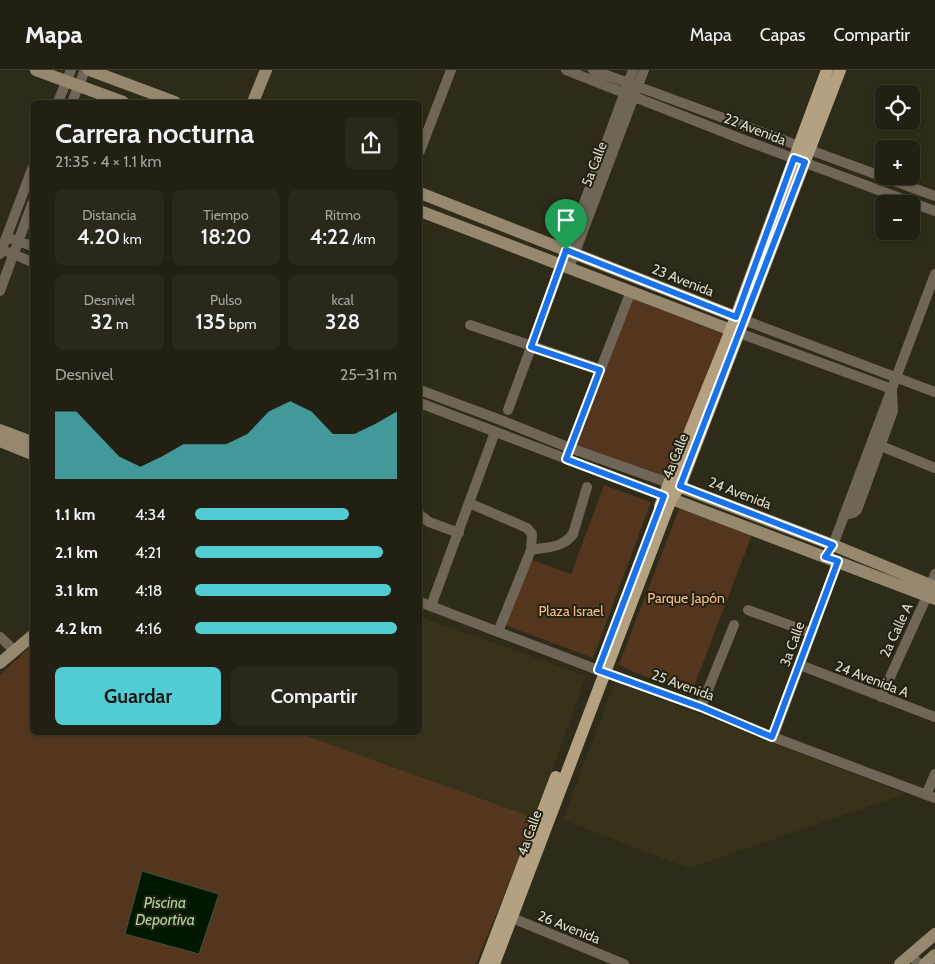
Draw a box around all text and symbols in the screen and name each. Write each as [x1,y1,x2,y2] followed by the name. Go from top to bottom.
[25,20,82,49] text: Mapa
[690,24,732,46] text: Mapa
[760,24,806,46] text: Capas
[834,24,910,46] text: Compartir
[875,85,920,240] map controls
[875,85,920,130] button: locate
[721,109,789,149] street label: 22 Avenida
[55,116,254,150] text: Carrera nocturna
[345,117,397,169] button: share
[577,139,611,189] street label: 5a Calle
[875,140,920,185] button: +
[55,152,162,171] text: 21:35 · 4 × 1.1 km
[875,195,920,240] button: −
[545,199,587,250] pin
[82,206,136,224] text: Distancia
[203,206,249,224] text: Tiempo
[325,206,361,224] text: Ritmo
[552,206,580,234] icon: arrive
[77,224,120,249] text: 4.20
[201,224,251,249] text: 18:20
[310,224,349,249] text: 4:22
[120,230,142,248] text: km
[349,230,375,248] text: /km
[649,259,717,301] street label: 23 Avenida
[84,291,135,309] text: Desnivel
[210,291,242,309] text: Pulso
[331,291,354,309] text: kcal
[90,309,113,334] text: 32
[195,309,226,334] text: 135
[325,309,360,334] text: 328
[113,315,128,333] text: m
[226,315,257,333] text: bpm
[55,365,113,384] text: Desnivel
[340,365,397,384] text: 25–31 m
[658,431,692,481] street label: 4a Calle
[706,473,774,513] street label: 24 Avenida
[55,505,95,524] text: 1.1 km
[135,505,165,524] text: 4:34
[55,543,98,562] text: 2.1 km
[135,543,161,562] text: 4:21
[55,581,98,600] text: 3.1 km
[135,581,163,600] text: 4:18
[647,589,725,607] park label: Parque Japón
[876,600,917,660] street label: 2a Calle A
[538,602,604,620] park label: Plaza Israel
[55,619,102,638] text: 4.2 km
[135,619,162,638] text: 4:16
[776,619,808,669] street label: 3a Calle
[833,657,912,701] street label: 24 Avenida A
[649,665,717,705] street label: 25 Avenida
[55,667,221,725] button: Guardar
[231,667,397,725] button: Compartir
[513,808,545,858] street label: 4a Calle
[135,894,195,929] water label: Piscina Deportiva
[535,906,603,948] street label: 26 Avenida

